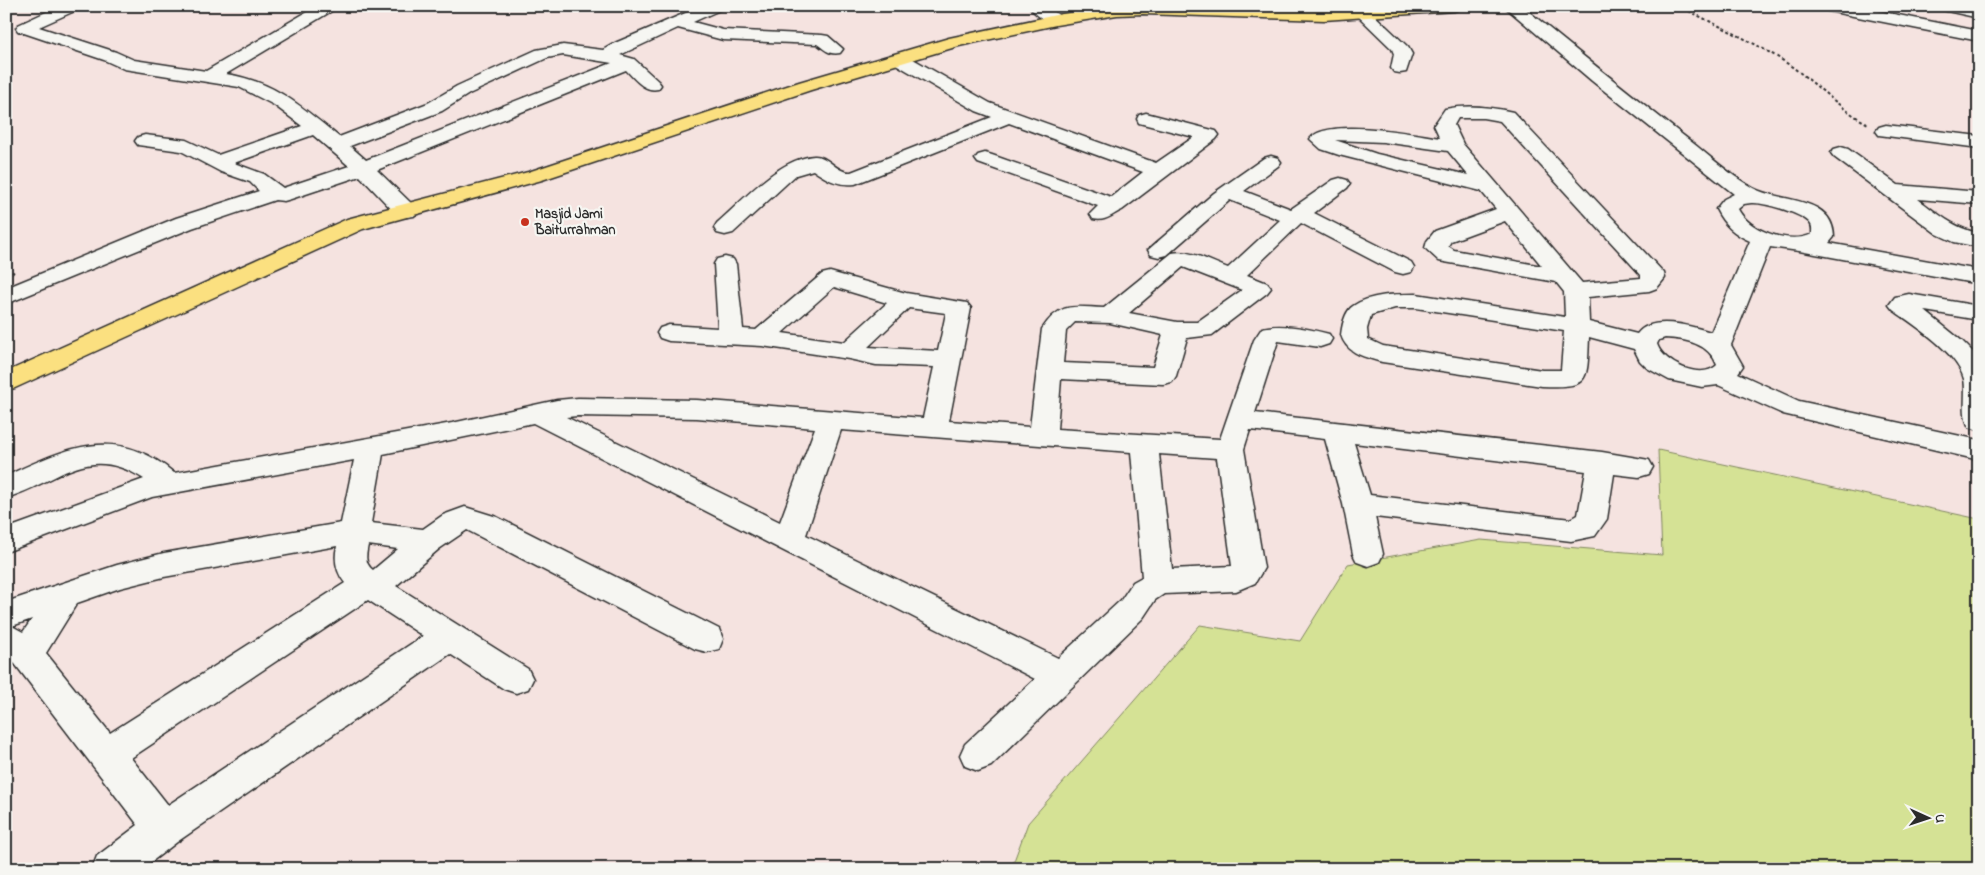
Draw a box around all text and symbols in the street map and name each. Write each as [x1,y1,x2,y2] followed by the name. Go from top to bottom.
[534,204,615,241] place label: Masjid Jami Baiturrahman
[519,216,531,228] marker: Masjid Jami Baiturrahman
[1902,792,1952,842] north arrow
[1929,814,1950,824] text: U

